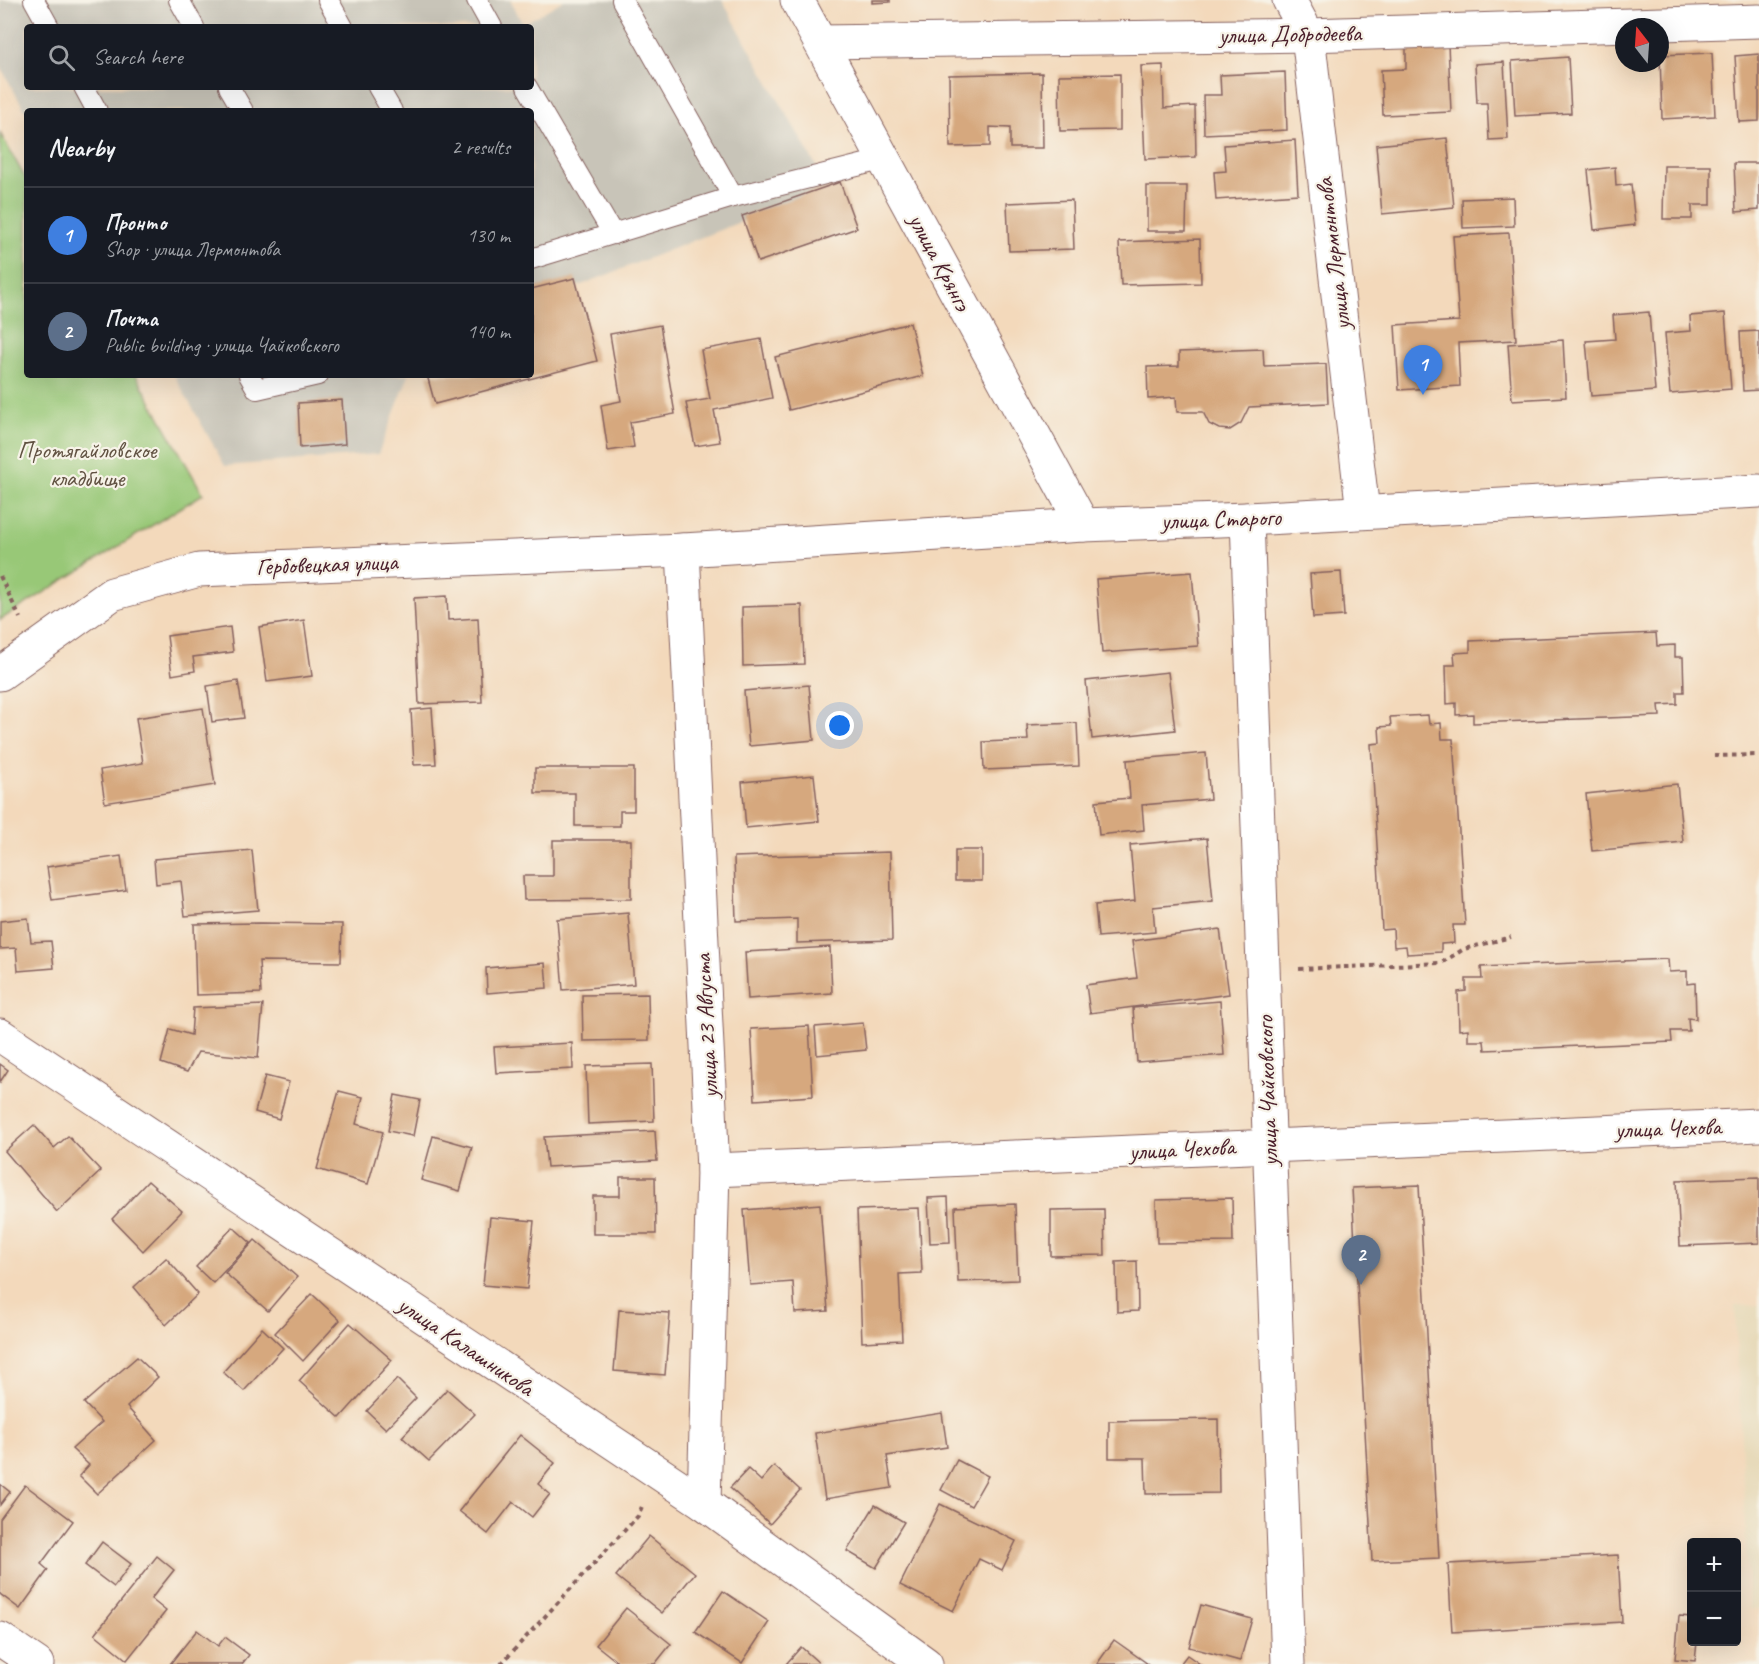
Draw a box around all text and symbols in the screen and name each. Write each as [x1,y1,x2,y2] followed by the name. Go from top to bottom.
[1217,18,1363,50] street label: улица Добродеева
[1615,18,1669,72] north arrow
[24,24,534,90] search box
[45,41,78,74] icon: search
[93,43,183,71] text: Search here
[48,131,113,164] text: Nearby
[451,135,510,160] text: 2 results
[1309,175,1357,334] street label: улица Лермонтова
[901,207,979,317] street label: улица Крянгэ
[105,209,166,237] text: Пронто
[63,223,72,248] text: 1
[467,223,510,248] text: 130 m
[105,237,280,262] text: Shop · улица Лермонтова
[105,305,158,333] text: Почта
[63,319,72,344] text: 2
[467,319,510,344] text: 140 m
[105,333,339,358] text: Public building · улица Чайковского
[1404,346,1442,395] pin: 1
[18,435,159,493] park label: Протягайловское кладбище
[1158,502,1283,536] street label: улица Старого
[256,546,400,581] street label: Гербовецкая улица
[825,711,854,740] your location
[687,952,725,1101] street label: улица 23 Августа
[1249,1014,1285,1169] street label: улица Чайковского
[1612,1111,1724,1145] street label: улица Чехова
[1126,1131,1238,1167] street label: улица Чехова
[1342,1236,1380,1285] pin: 2
[391,1288,541,1403] street label: улица Калашникова
[1687,1538,1741,1646] map controls
[1687,1538,1741,1592] button: +
[1687,1592,1741,1646] button: −

